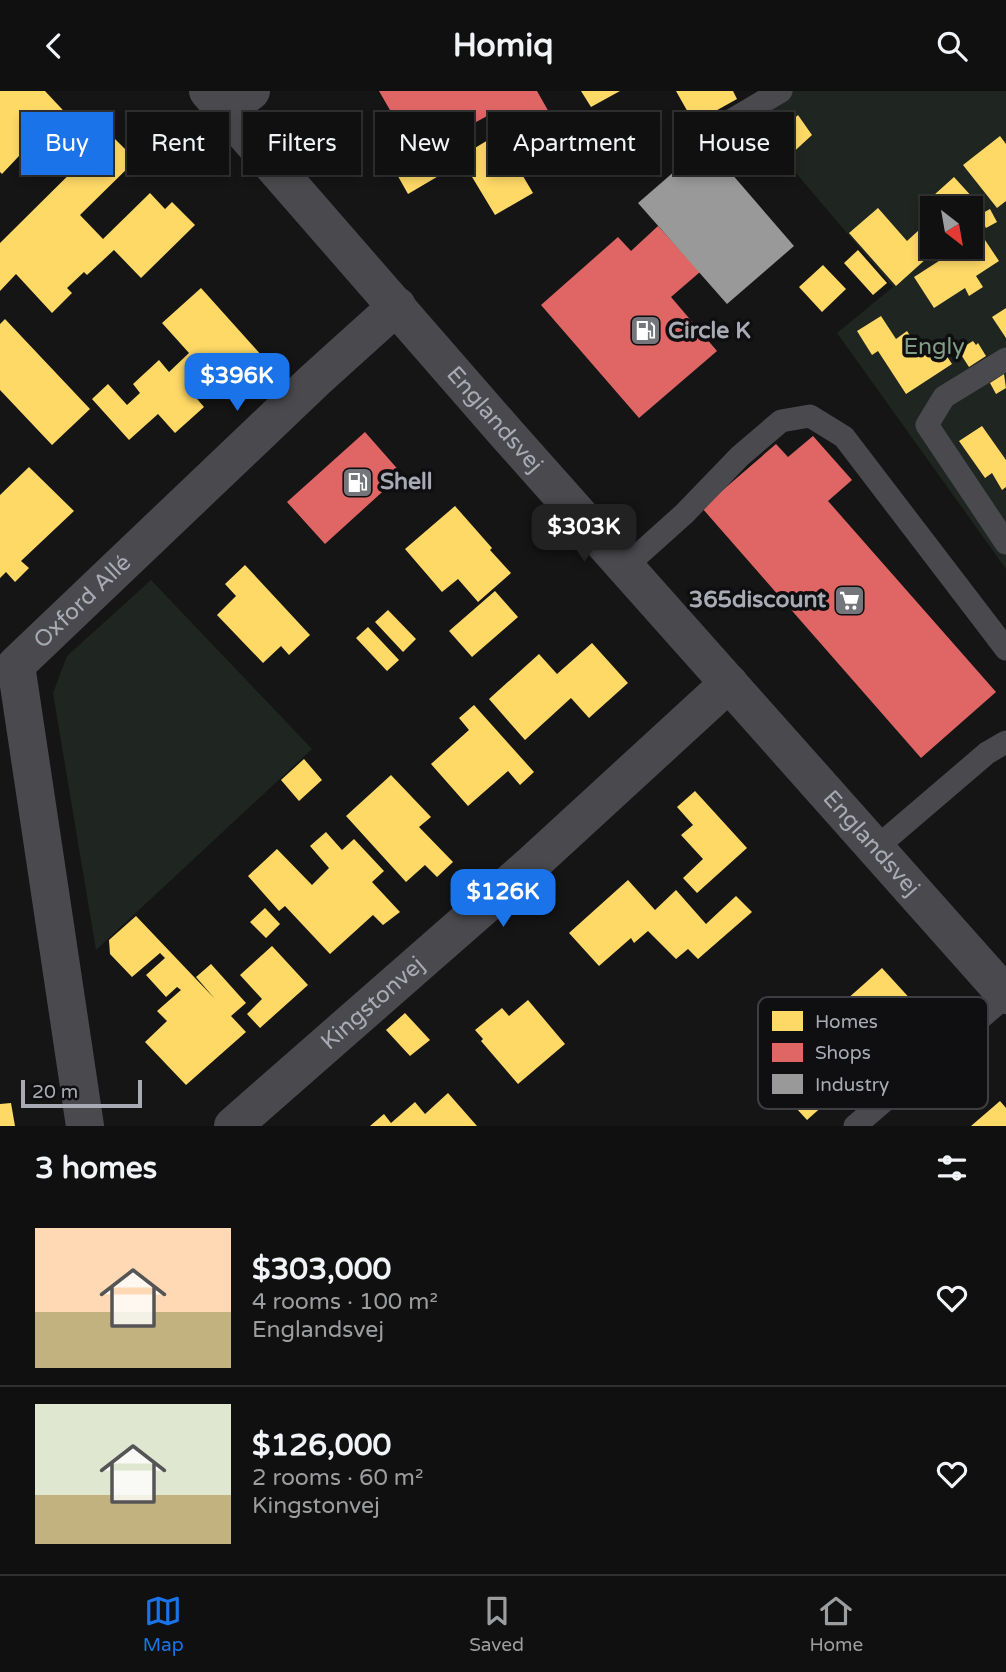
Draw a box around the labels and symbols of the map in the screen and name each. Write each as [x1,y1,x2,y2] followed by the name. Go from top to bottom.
[920,196,984,259] north arrow
[628,314,662,348] fuel station icon: Circle K
[668,317,751,345] place label: Circle K
[903,333,965,361] park label: Engly
[188,353,286,413] pin: $396K
[440,361,549,478] street label: Englandsvej
[340,465,374,499] fuel station icon: Shell
[380,468,432,496] place label: Shell
[535,505,633,564] pin: $303K
[28,549,137,655] street label: Oxford Allé
[832,583,866,617] supermarket icon: 365discount
[689,586,826,614] place label: 365discount
[817,785,926,902] street label: Englandsvej
[454,869,552,929] pin: $126K
[316,951,430,1056] street label: Kingstonvej
[758,997,988,1109] legend
[815,1011,878,1033] text: Homes
[815,1042,871,1064] text: Shops
[815,1074,889,1096] text: Industry
[21,1077,142,1109] scale bar

